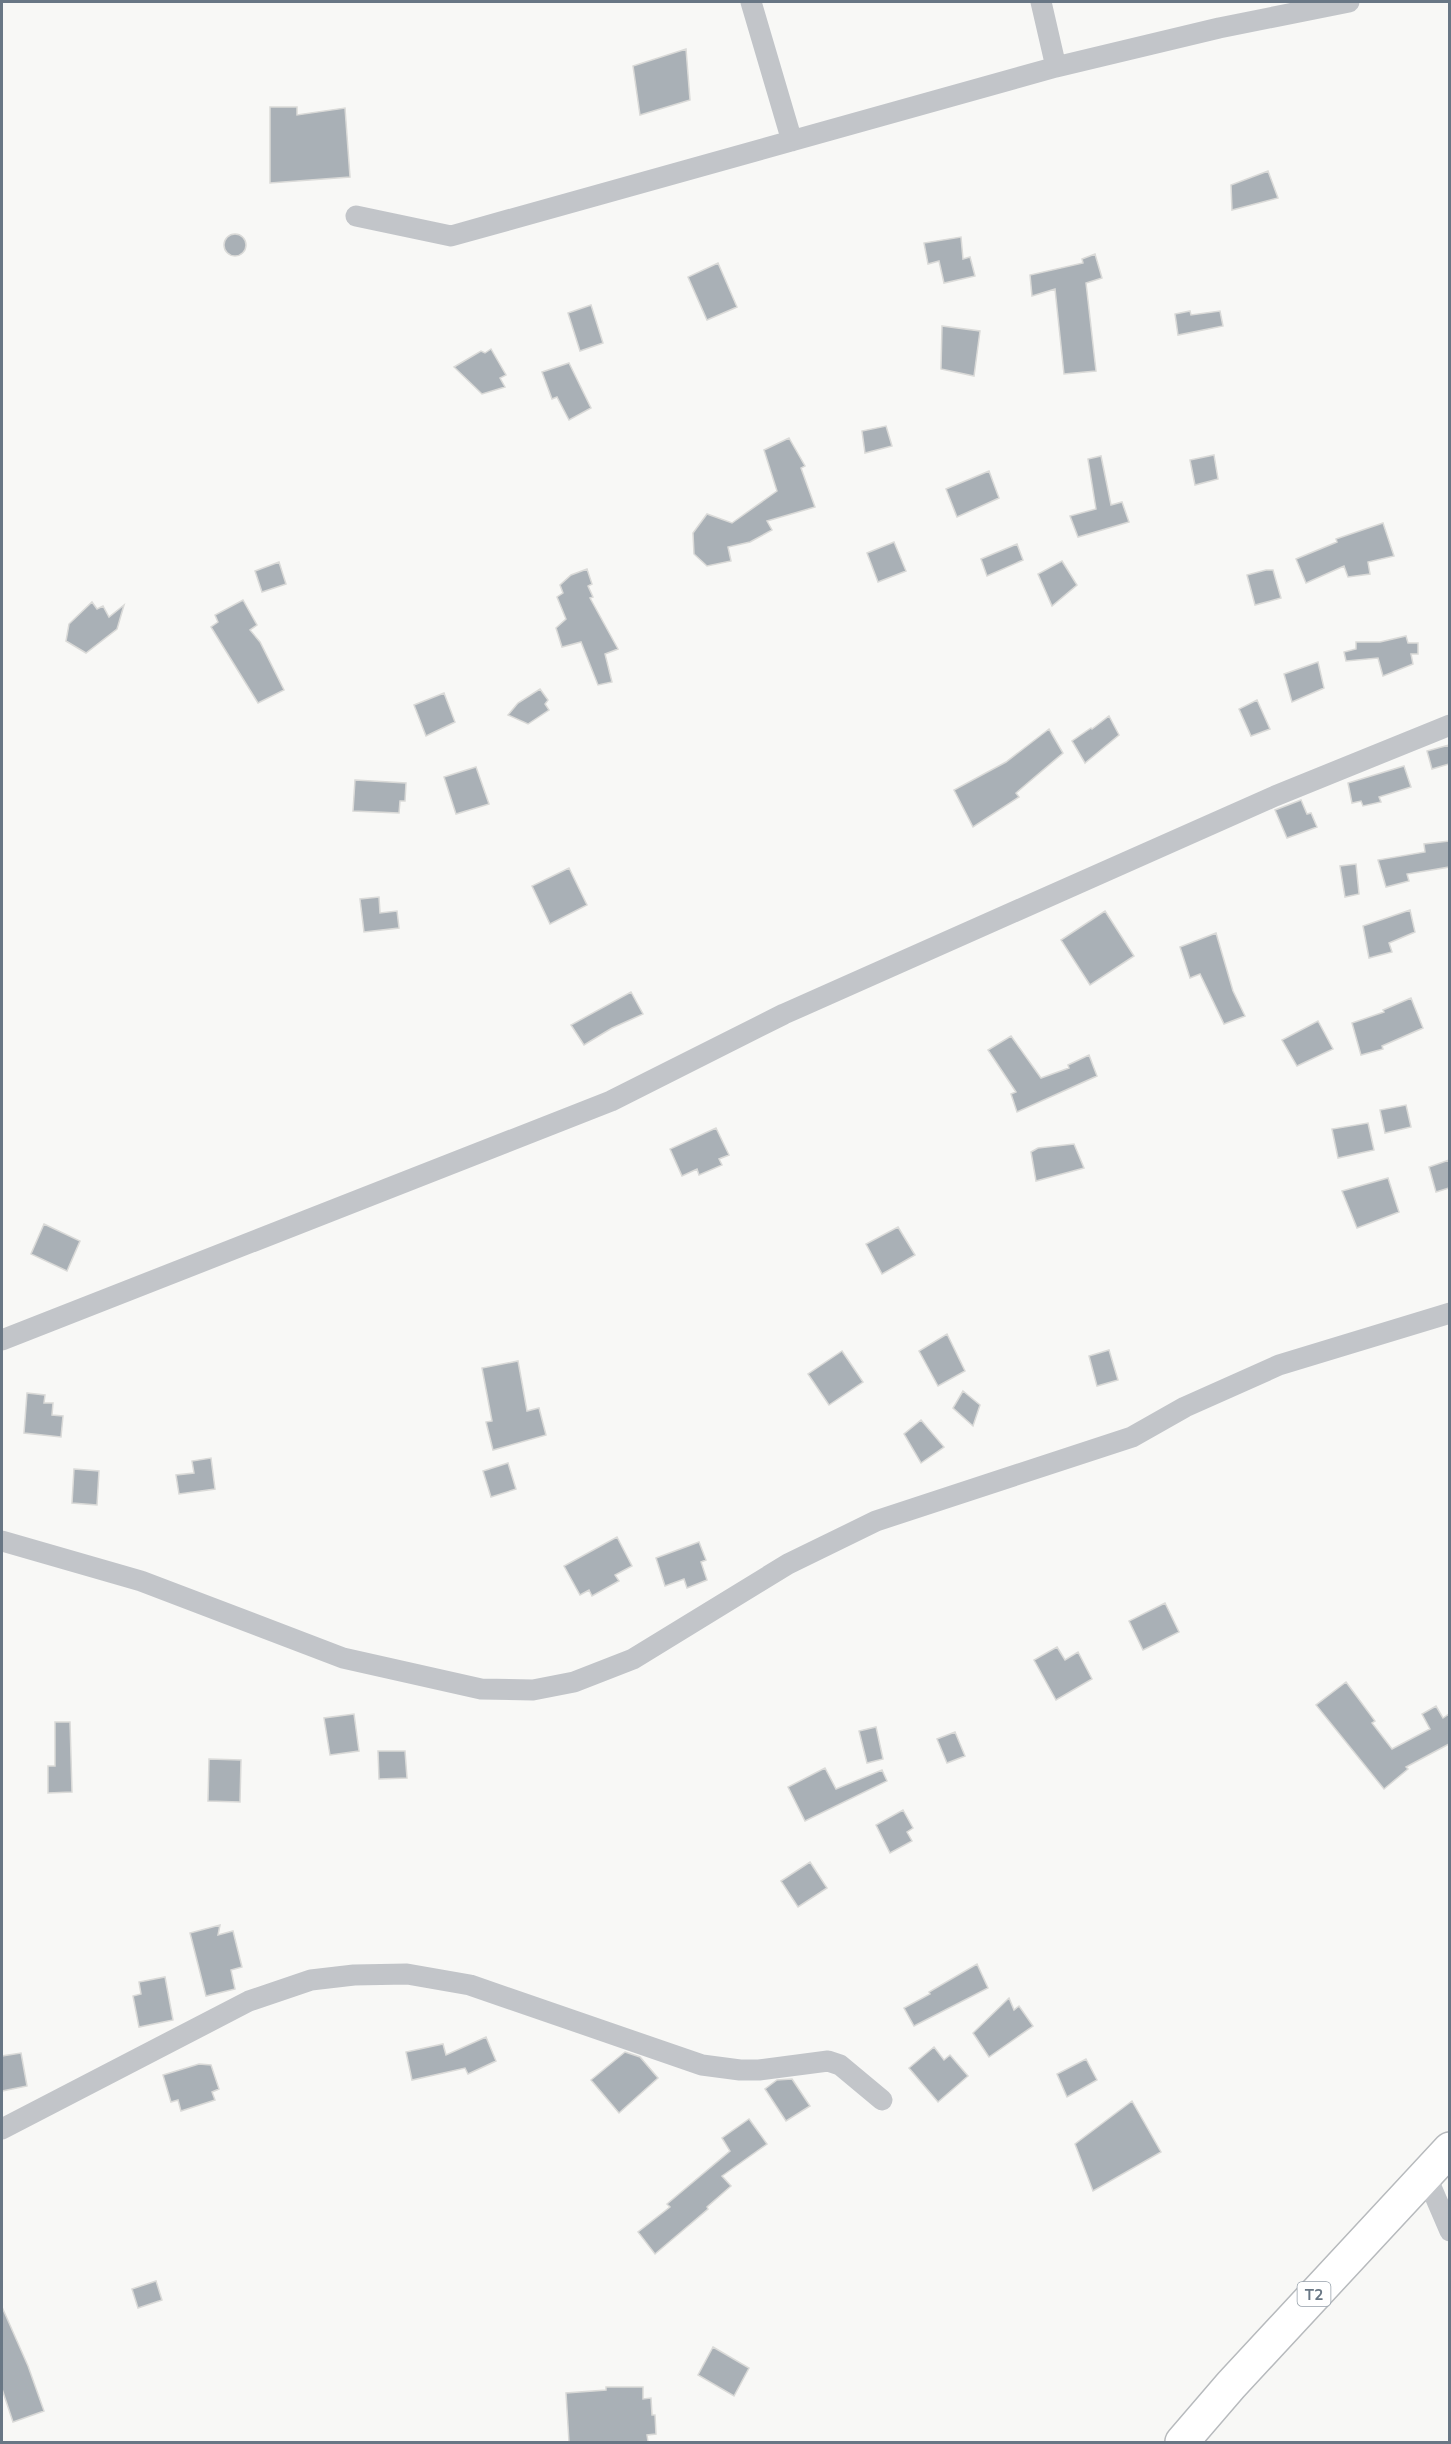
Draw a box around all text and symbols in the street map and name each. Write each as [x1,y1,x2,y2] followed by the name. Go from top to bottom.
[1298,2282,1330,2306] road number: T2

